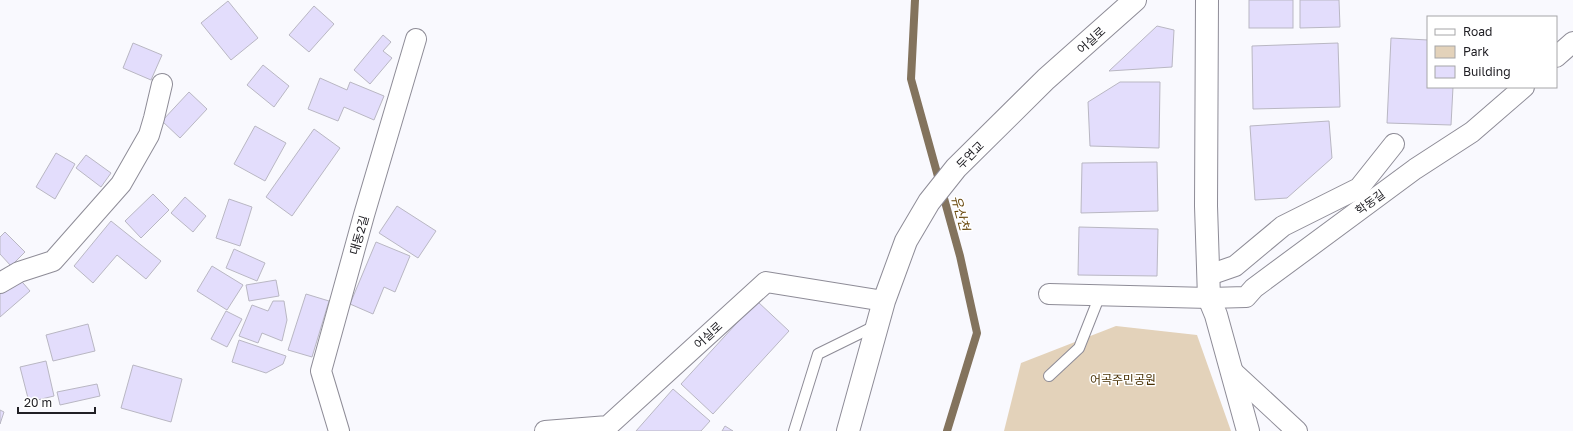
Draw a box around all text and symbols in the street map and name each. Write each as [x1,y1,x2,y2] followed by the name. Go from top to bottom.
[1427,16,1557,88] legend
[1074,23,1108,57] street label: 어실로
[1463,24,1492,39] text: Road
[1463,44,1489,59] text: Park
[1463,64,1511,79] text: Building
[953,138,987,172] street label: 두연교
[1352,186,1388,218] street label: 학동길
[949,194,974,233] water label: 유산천
[346,214,372,256] street label: 대동2길
[691,318,725,352] street label: 어실로
[1090,372,1156,387] park label: 어곡주민공원
[18,389,95,415] scale bar
[24,395,52,410] text: 20 m

